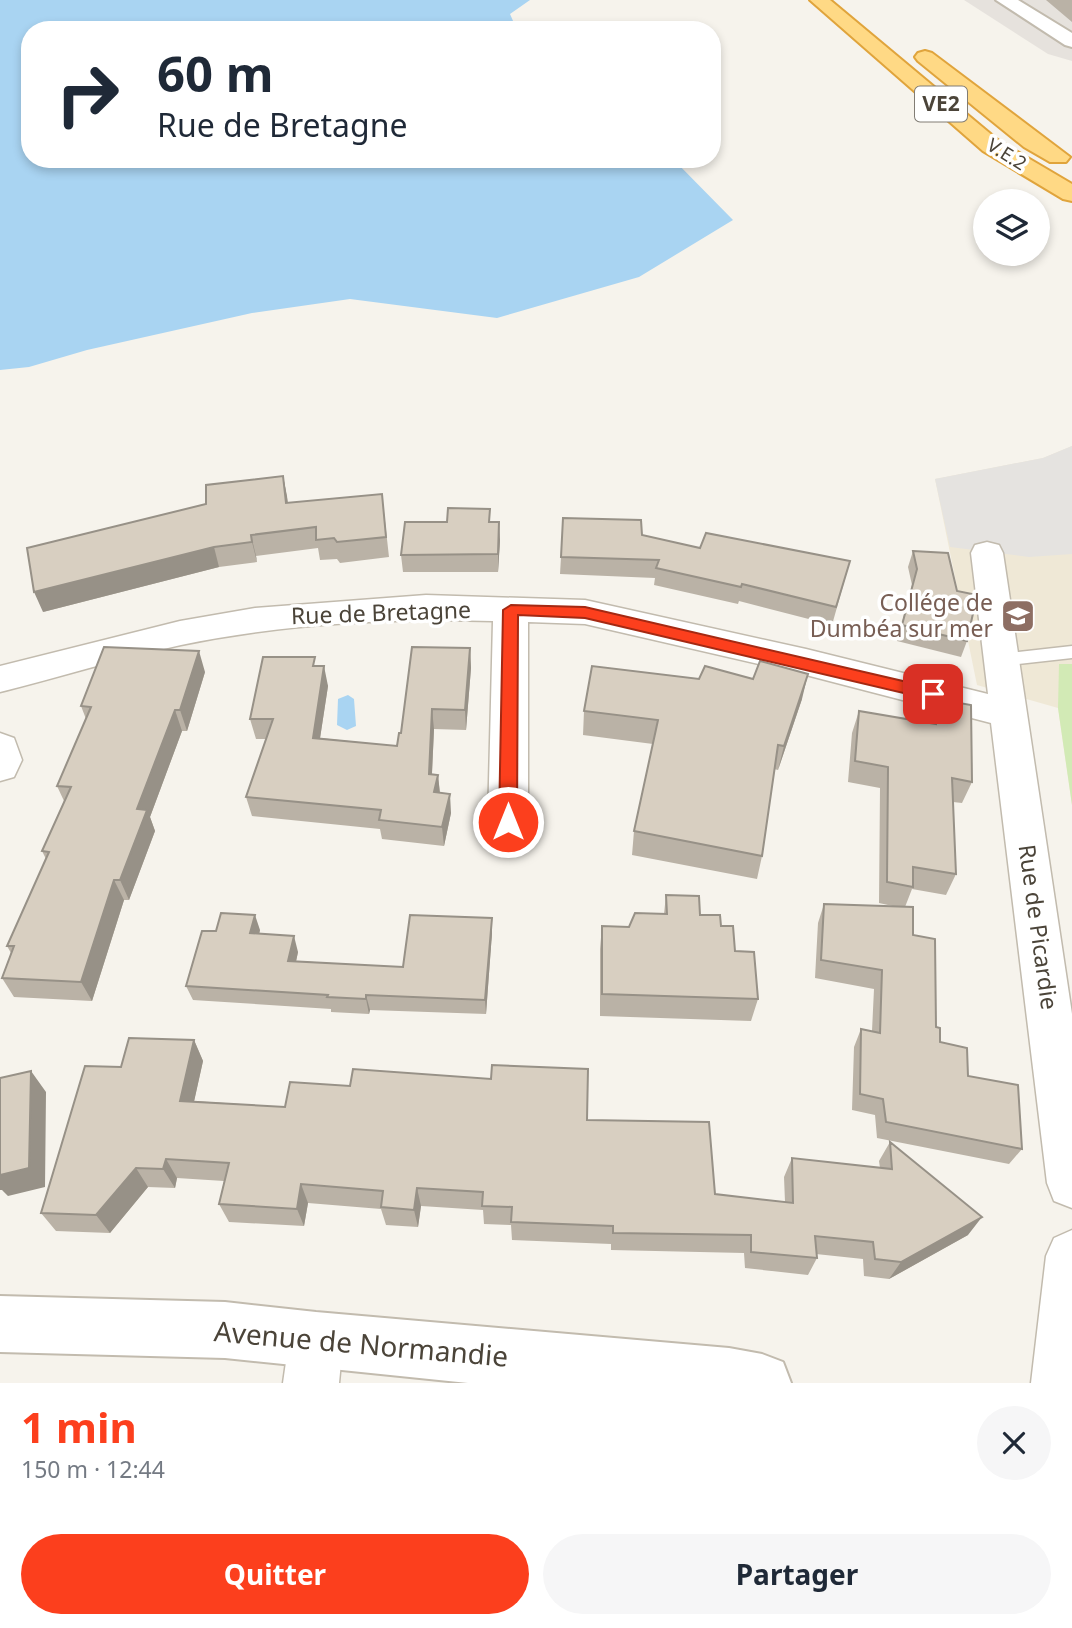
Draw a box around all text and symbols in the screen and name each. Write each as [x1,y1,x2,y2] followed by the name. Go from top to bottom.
[157,40,274,106] text: 60 m
[42,49,133,140] icon: right
[915,86,967,122] road number: VE2
[157,103,408,146] text: Rue de Bretagne
[982,132,1032,176] street label: V.E.2
[973,189,1050,266] map controls
[973,189,1050,266] button: layers
[810,586,993,644] place label: Collége de Dumbéa sur mer
[290,593,472,631] street label: Rue de Bretagne
[999,597,1037,635] school or university icon: Collége de Dumbéa sur mer
[903,664,963,724] pin
[914,675,952,713] icon: arrive
[471,785,545,859] position arrow
[1012,842,1066,1012] street label: Rue de Picardie
[212,1311,510,1375] street label: Avenue de Normandie
[21,1398,137,1455] text: 1 min
[977,1406,1051,1480] button: close
[21,1453,165,1485] text: 150 m · 12:44
[21,1534,529,1614] button: Quitter
[543,1534,1051,1614] button: Partager

